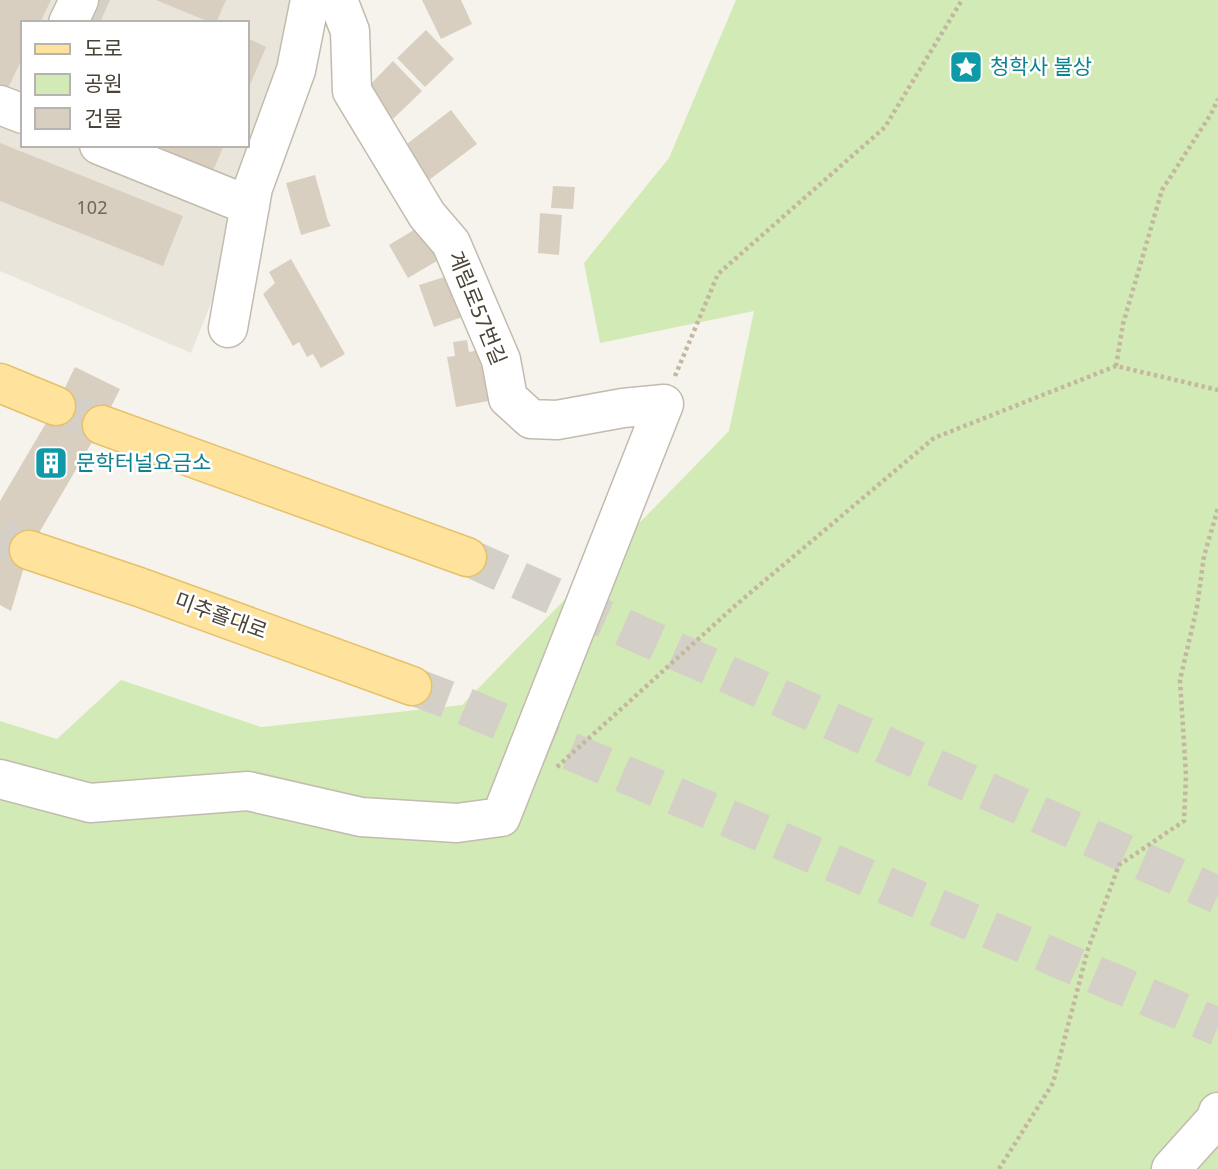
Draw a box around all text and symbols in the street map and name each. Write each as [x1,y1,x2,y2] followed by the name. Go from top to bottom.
[21,21,248,147] legend
[84,34,123,62] text: 도로
[947,48,985,86] place icon: 청학사 불상
[990,52,1092,80] place label: 청학사 불상
[84,69,123,97] text: 공원
[84,104,123,132] text: 건물
[77,195,107,219] house number: 102
[442,246,514,369] street label: 계림로57번길
[32,444,70,482] building icon: 문학터널요금소
[76,448,211,476] place label: 문학터널요금소
[171,585,272,645] street label: 미추홀대로

